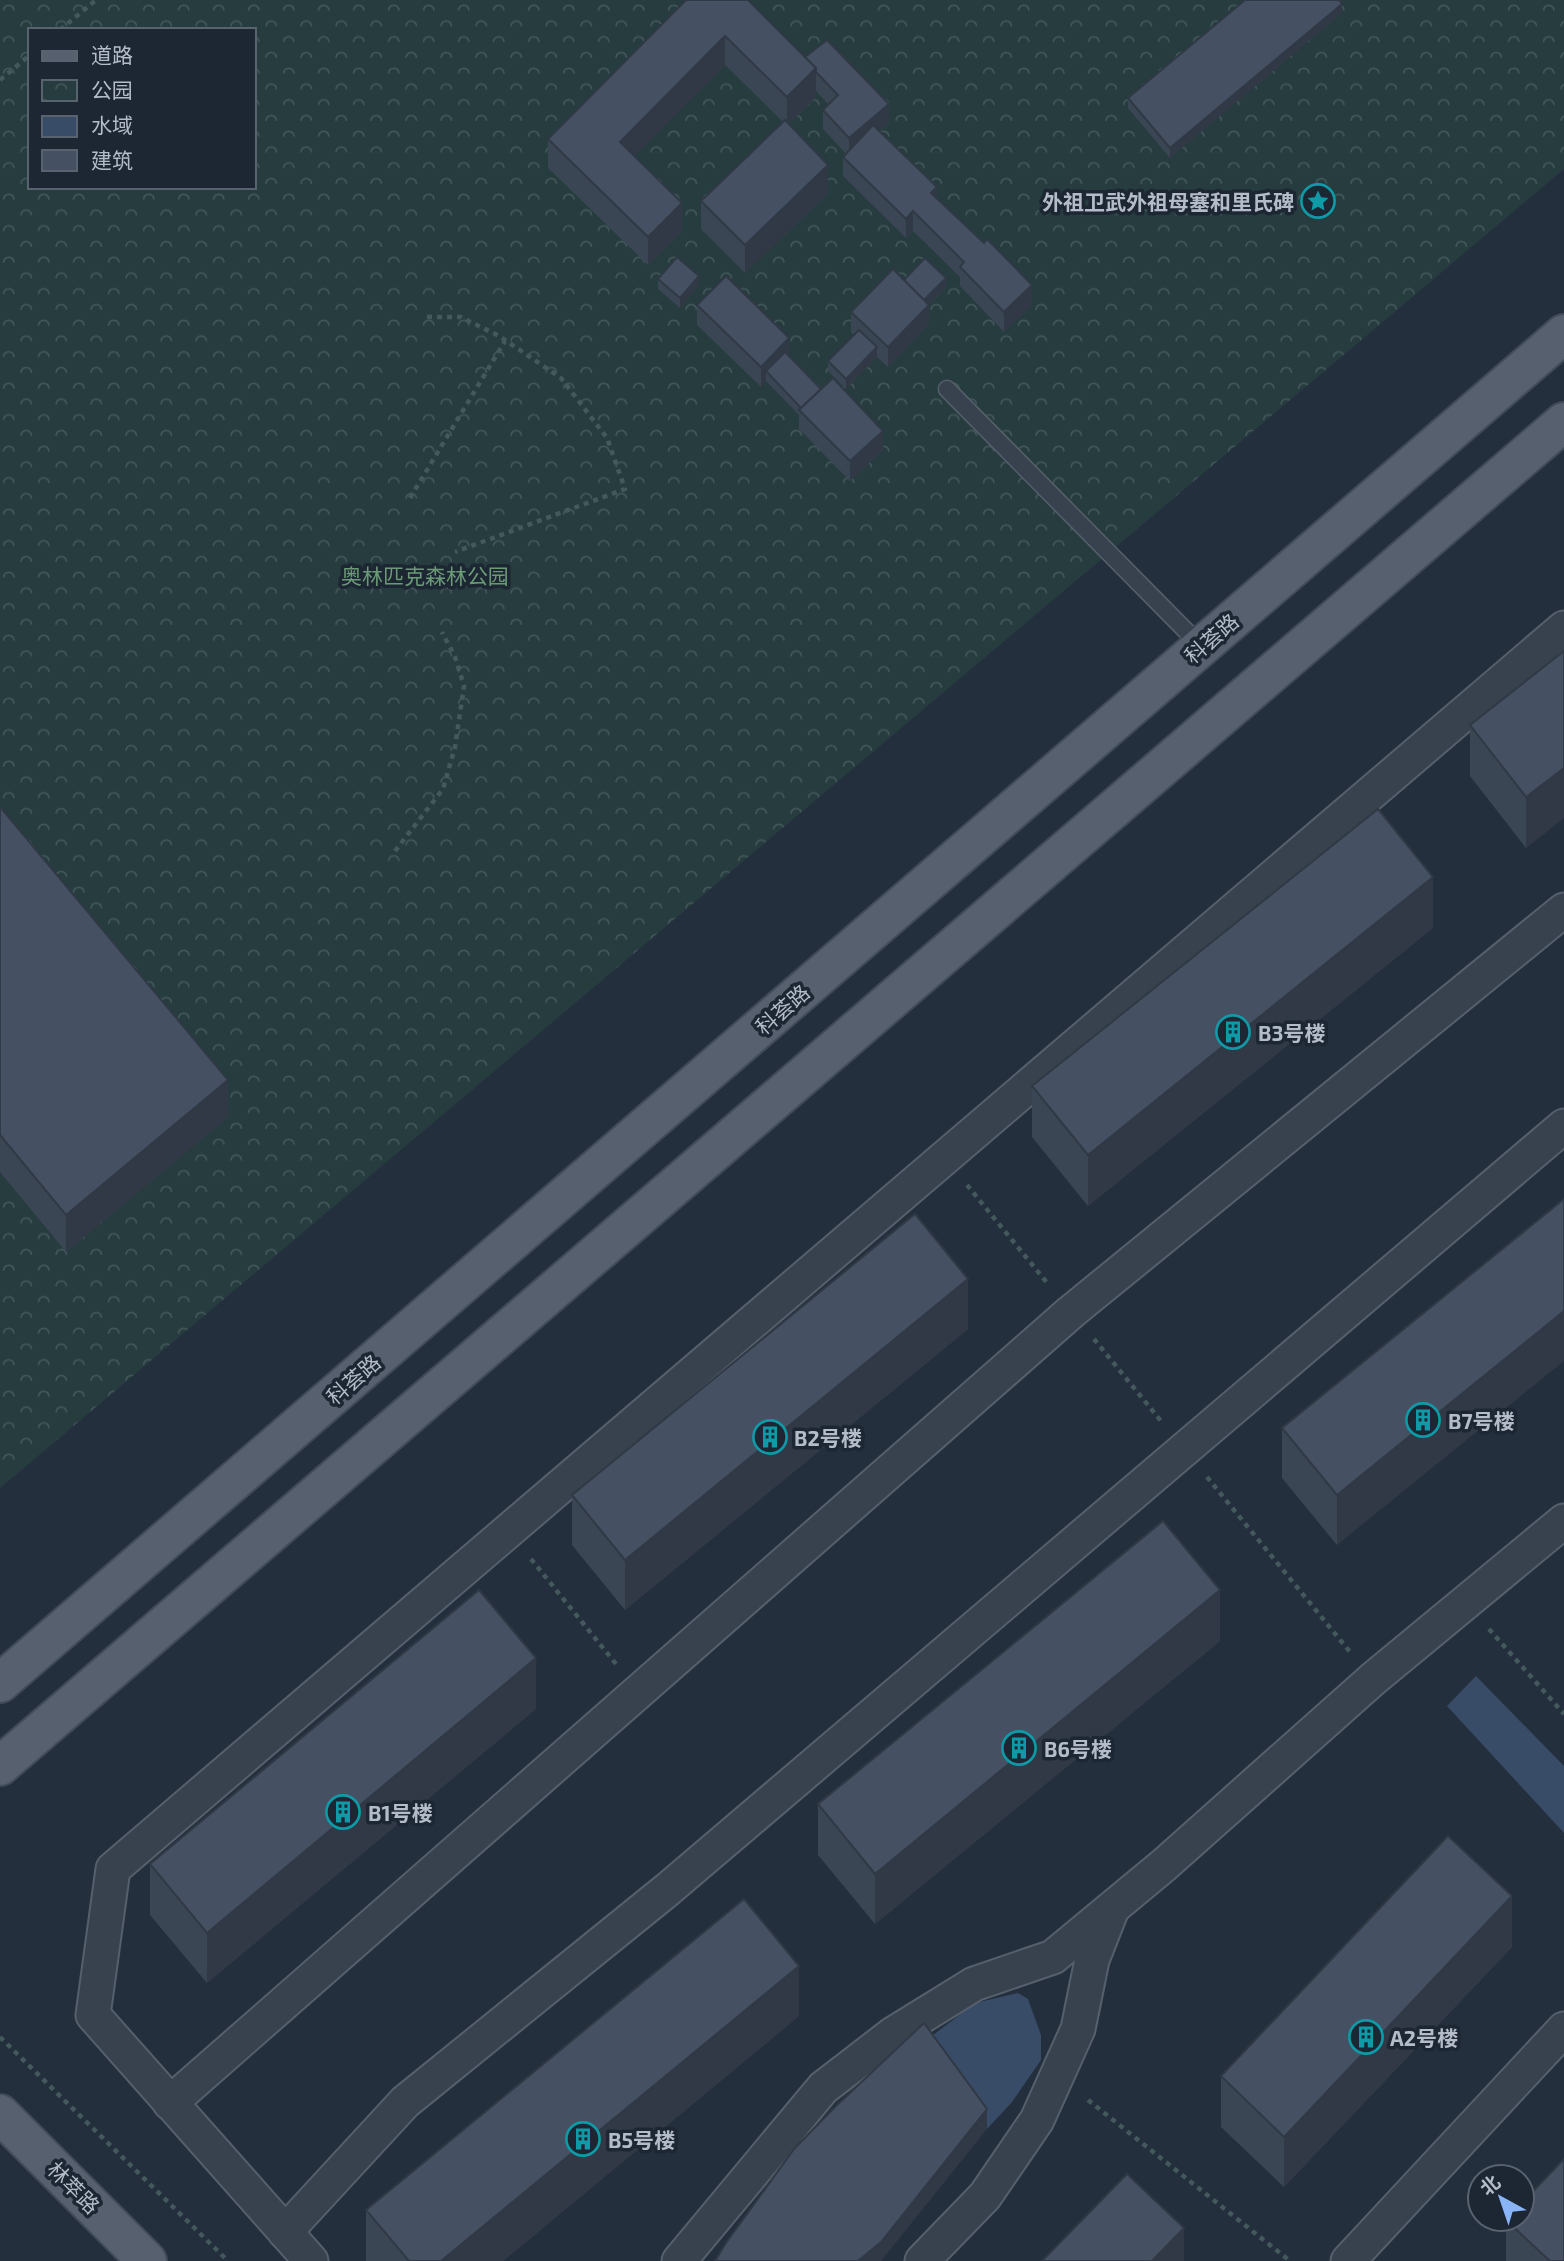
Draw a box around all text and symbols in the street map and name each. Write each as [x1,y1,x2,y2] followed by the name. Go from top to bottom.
[28,28,256,189] legend
[91,42,133,67] text: 道路
[91,77,133,102] text: 公园
[91,112,133,137] text: 水域
[91,147,133,172] text: 建筑
[1299,182,1337,220] place icon: 外祖卫武外祖母塞和里氏碑
[1042,189,1294,214] place label: 外祖卫武外祖母塞和里氏碑
[341,563,509,588] park label: 奥林匹克森林公园
[1179,608,1243,668] street label: 科荟路
[750,979,814,1039] street label: 科荟路
[1214,1013,1252,1051] building icon: B3号楼
[1258,1020,1325,1045] place label: B3号楼
[321,1349,385,1409] street label: 科荟路
[1404,1401,1442,1439] building icon: B7号楼
[1448,1408,1515,1433] place label: B7号楼
[751,1418,789,1456] building icon: B2号楼
[794,1425,862,1450] place label: B2号楼
[1000,1729,1038,1767] building icon: B6号楼
[1044,1736,1112,1761] place label: B6号楼
[324,1793,362,1831] building icon: B1号楼
[368,1800,433,1825] place label: B1号楼
[1347,2018,1385,2056] building icon: A2号楼
[1390,2025,1458,2050] place label: A2号楼
[564,2120,602,2158] building icon: B5号楼
[608,2127,675,2152] place label: B5号楼
[43,2156,105,2218] street label: 林萃路
[1466,2163,1536,2233] north arrow
[1475,2170,1504,2200] text: 北

